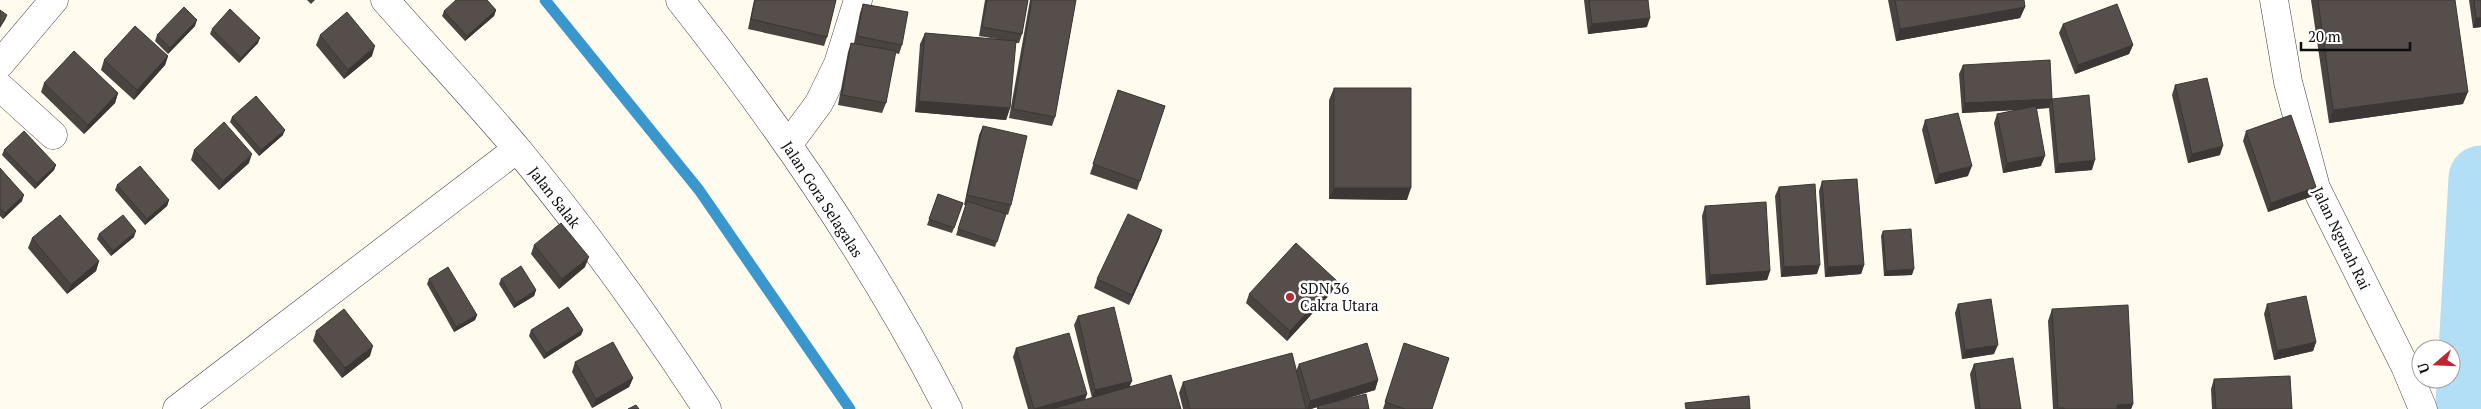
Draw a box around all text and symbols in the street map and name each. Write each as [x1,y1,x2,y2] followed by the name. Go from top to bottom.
[2301,20,2410,52] scale bar
[2308,26,2341,46] text: 20 m
[778,137,868,261] street label: Jalan Gora Selagalas
[525,162,585,232] street label: Jalan Salak
[2308,183,2376,293] street label: Jalan Ngurah Rai
[1300,278,1379,315] place label: SDN 36 Cakra Utara
[1284,291,1296,303] marker: SDN 36 Cakra Utara
[2411,339,2461,389] north arrow
[2413,361,2434,376] text: U

